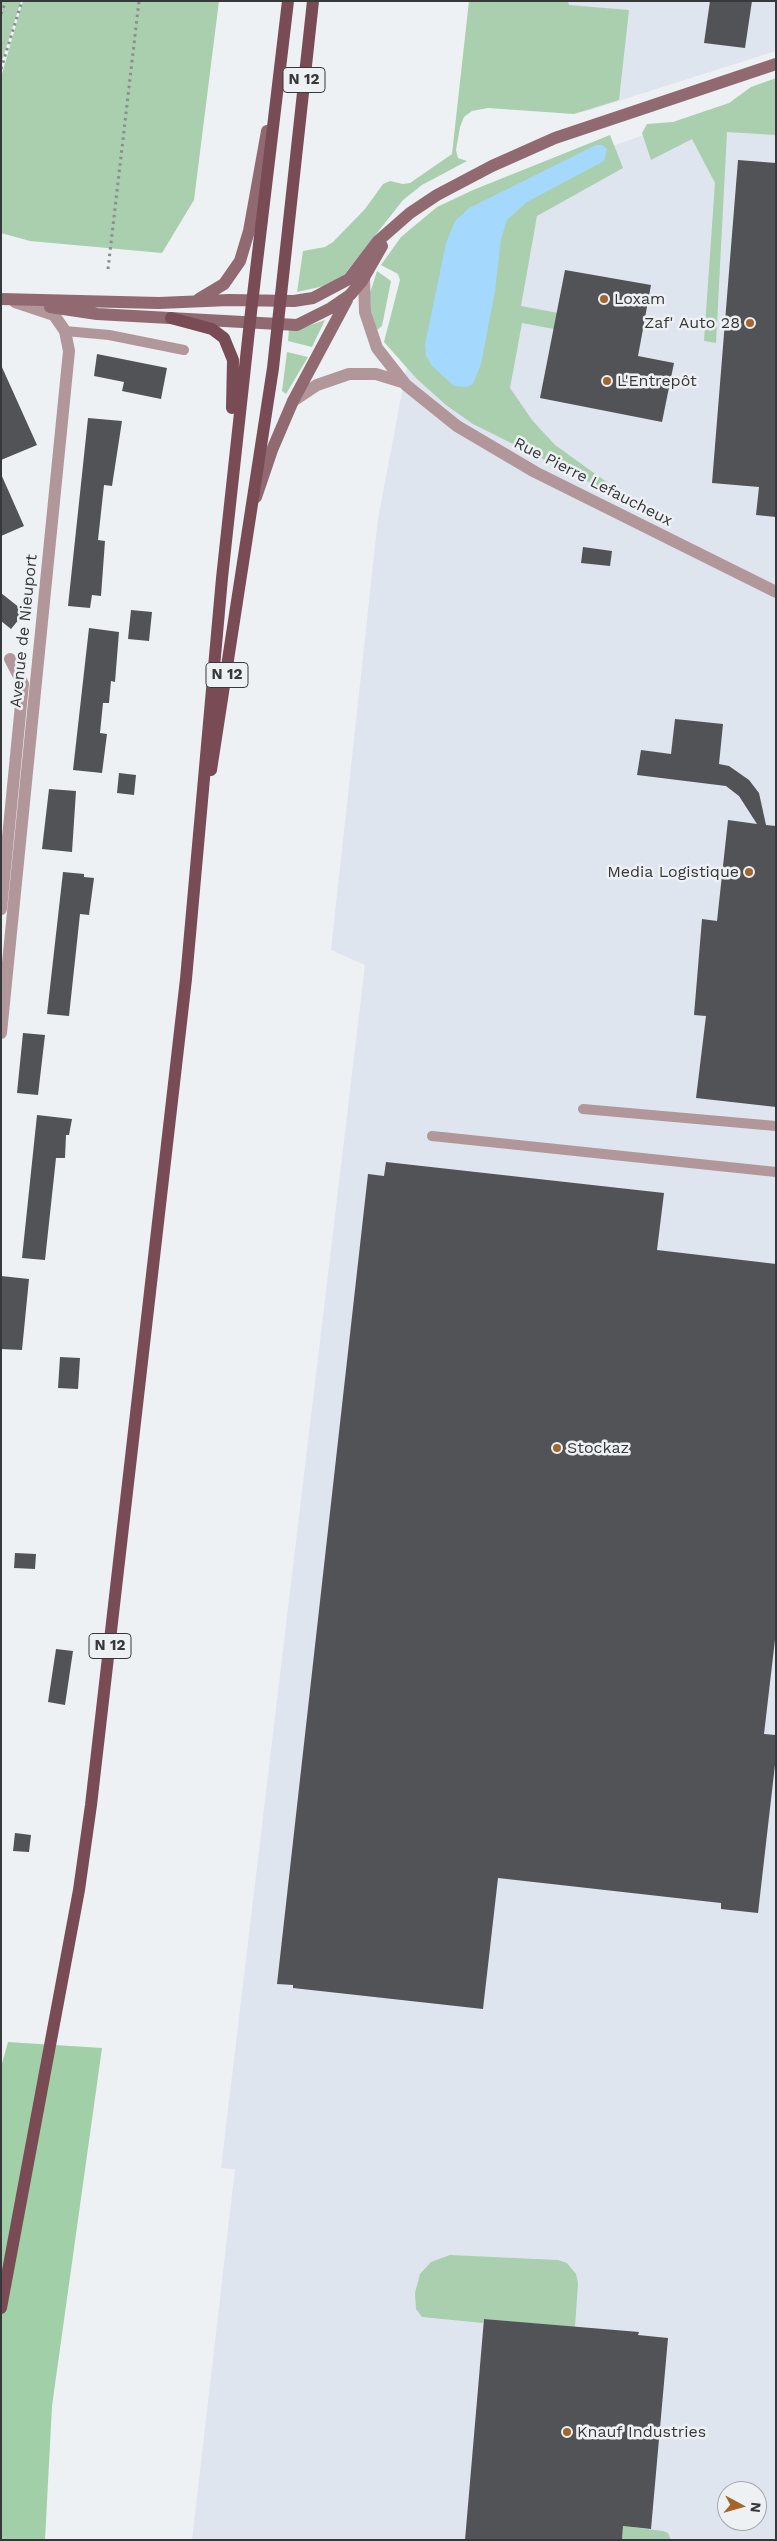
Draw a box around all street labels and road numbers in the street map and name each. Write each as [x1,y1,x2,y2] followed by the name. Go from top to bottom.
[283,68,325,92] road number: N 12
[510,434,676,530] street label: Rue Pierre Lefaucheux
[6,553,42,709] street label: Avenue de Nieuport
[206,662,248,688] road number: N 12
[89,1634,131,1658] road number: N 12

